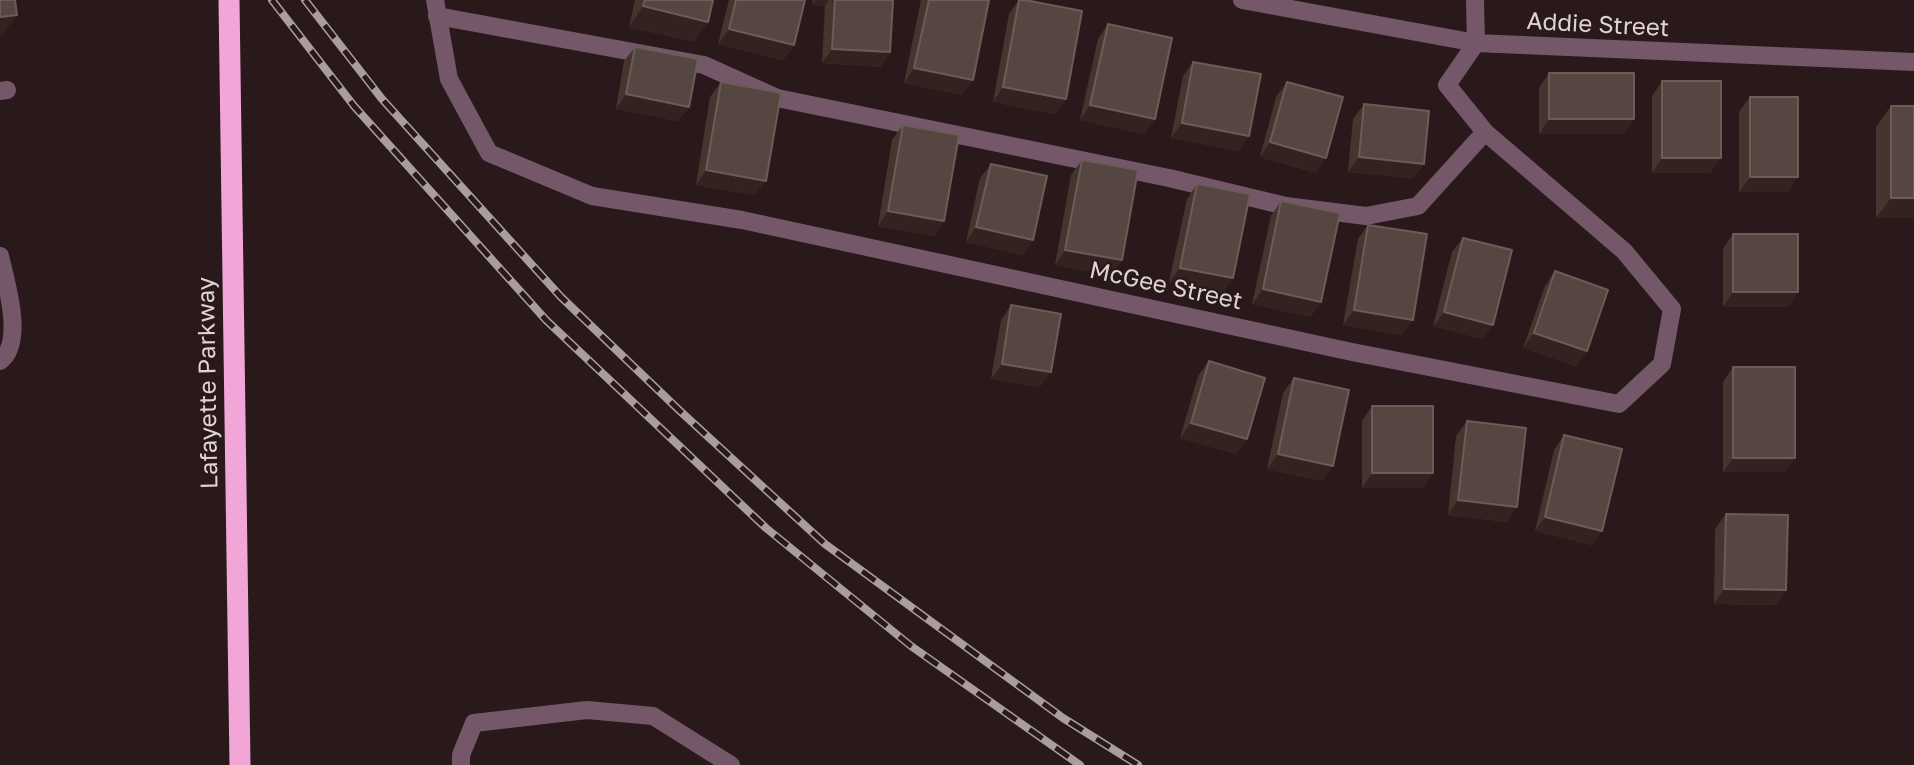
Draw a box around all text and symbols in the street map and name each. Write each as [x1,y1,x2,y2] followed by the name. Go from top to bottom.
[1526,7,1670,43] street label: Addie Street
[1087,256,1245,316] street label: McGee Street
[192,277,224,489] street label: Lafayette Parkway

